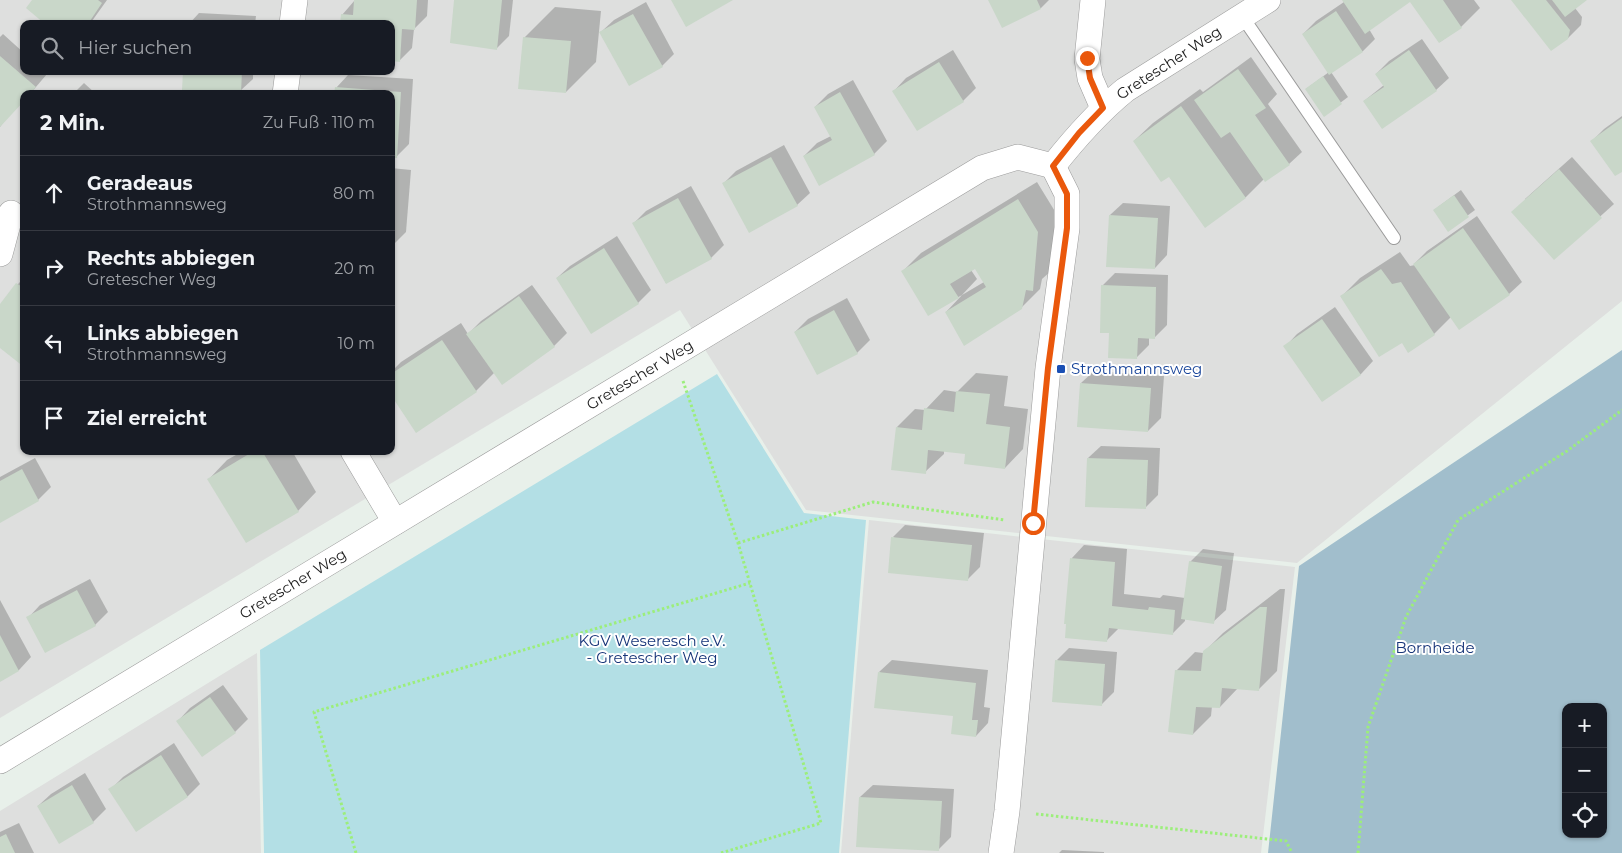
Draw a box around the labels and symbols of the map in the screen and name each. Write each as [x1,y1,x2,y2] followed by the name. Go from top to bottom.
[1113,22,1225,104] street label: Gretescher Weg
[1076,47,1099,70] route end
[583,335,697,414] street label: Gretescher Weg
[1071,359,1202,378] place label: Strothmannsweg
[1055,363,1067,375] marker: Strothmannsweg
[1022,512,1045,535] route start
[236,544,350,623] street label: Gretescher Weg
[579,631,725,667] park label: KGV Weseresch e.V. - Gretescher Weg
[1395,638,1475,657] park label: Bornheide

